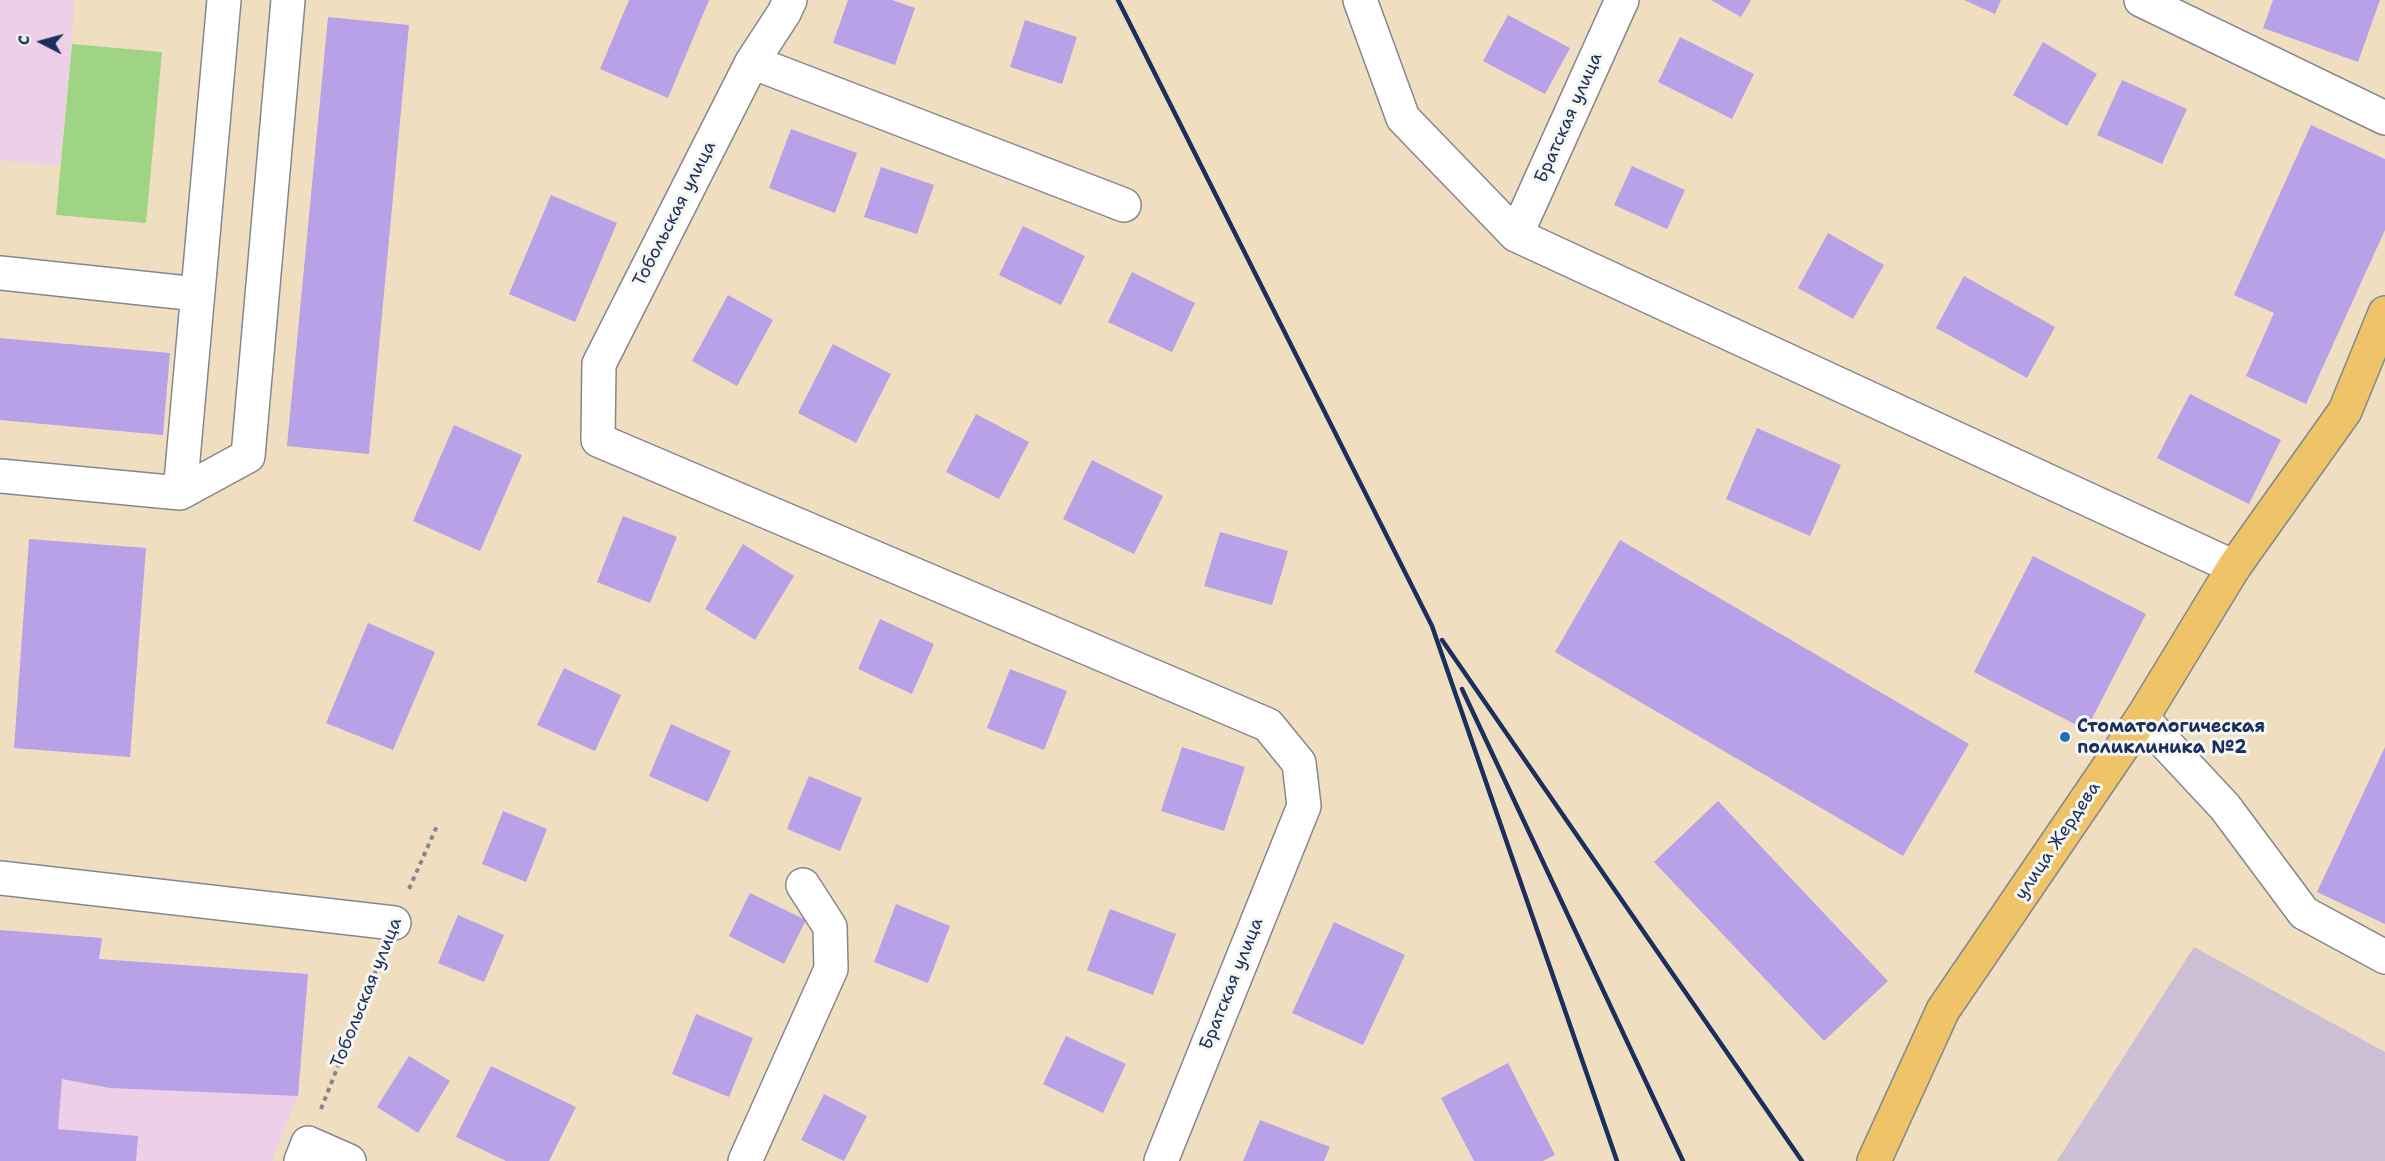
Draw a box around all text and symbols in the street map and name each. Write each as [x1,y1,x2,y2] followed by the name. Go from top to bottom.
[12,12,72,72] north arrow
[13,34,35,46] text: С
[1531,50,1607,186] street label: Братская улица
[629,138,721,290] street label: Тобольская улица
[2077,716,2265,758] place label: Стоматологическая поликлиника №2
[2058,730,2072,744] marker: Стоматологическая поликлиника №2
[2011,778,2105,904] street label: улица Жердева
[327,915,407,1071] street label: Тобольская улица
[1196,915,1268,1053] street label: Братская улица

